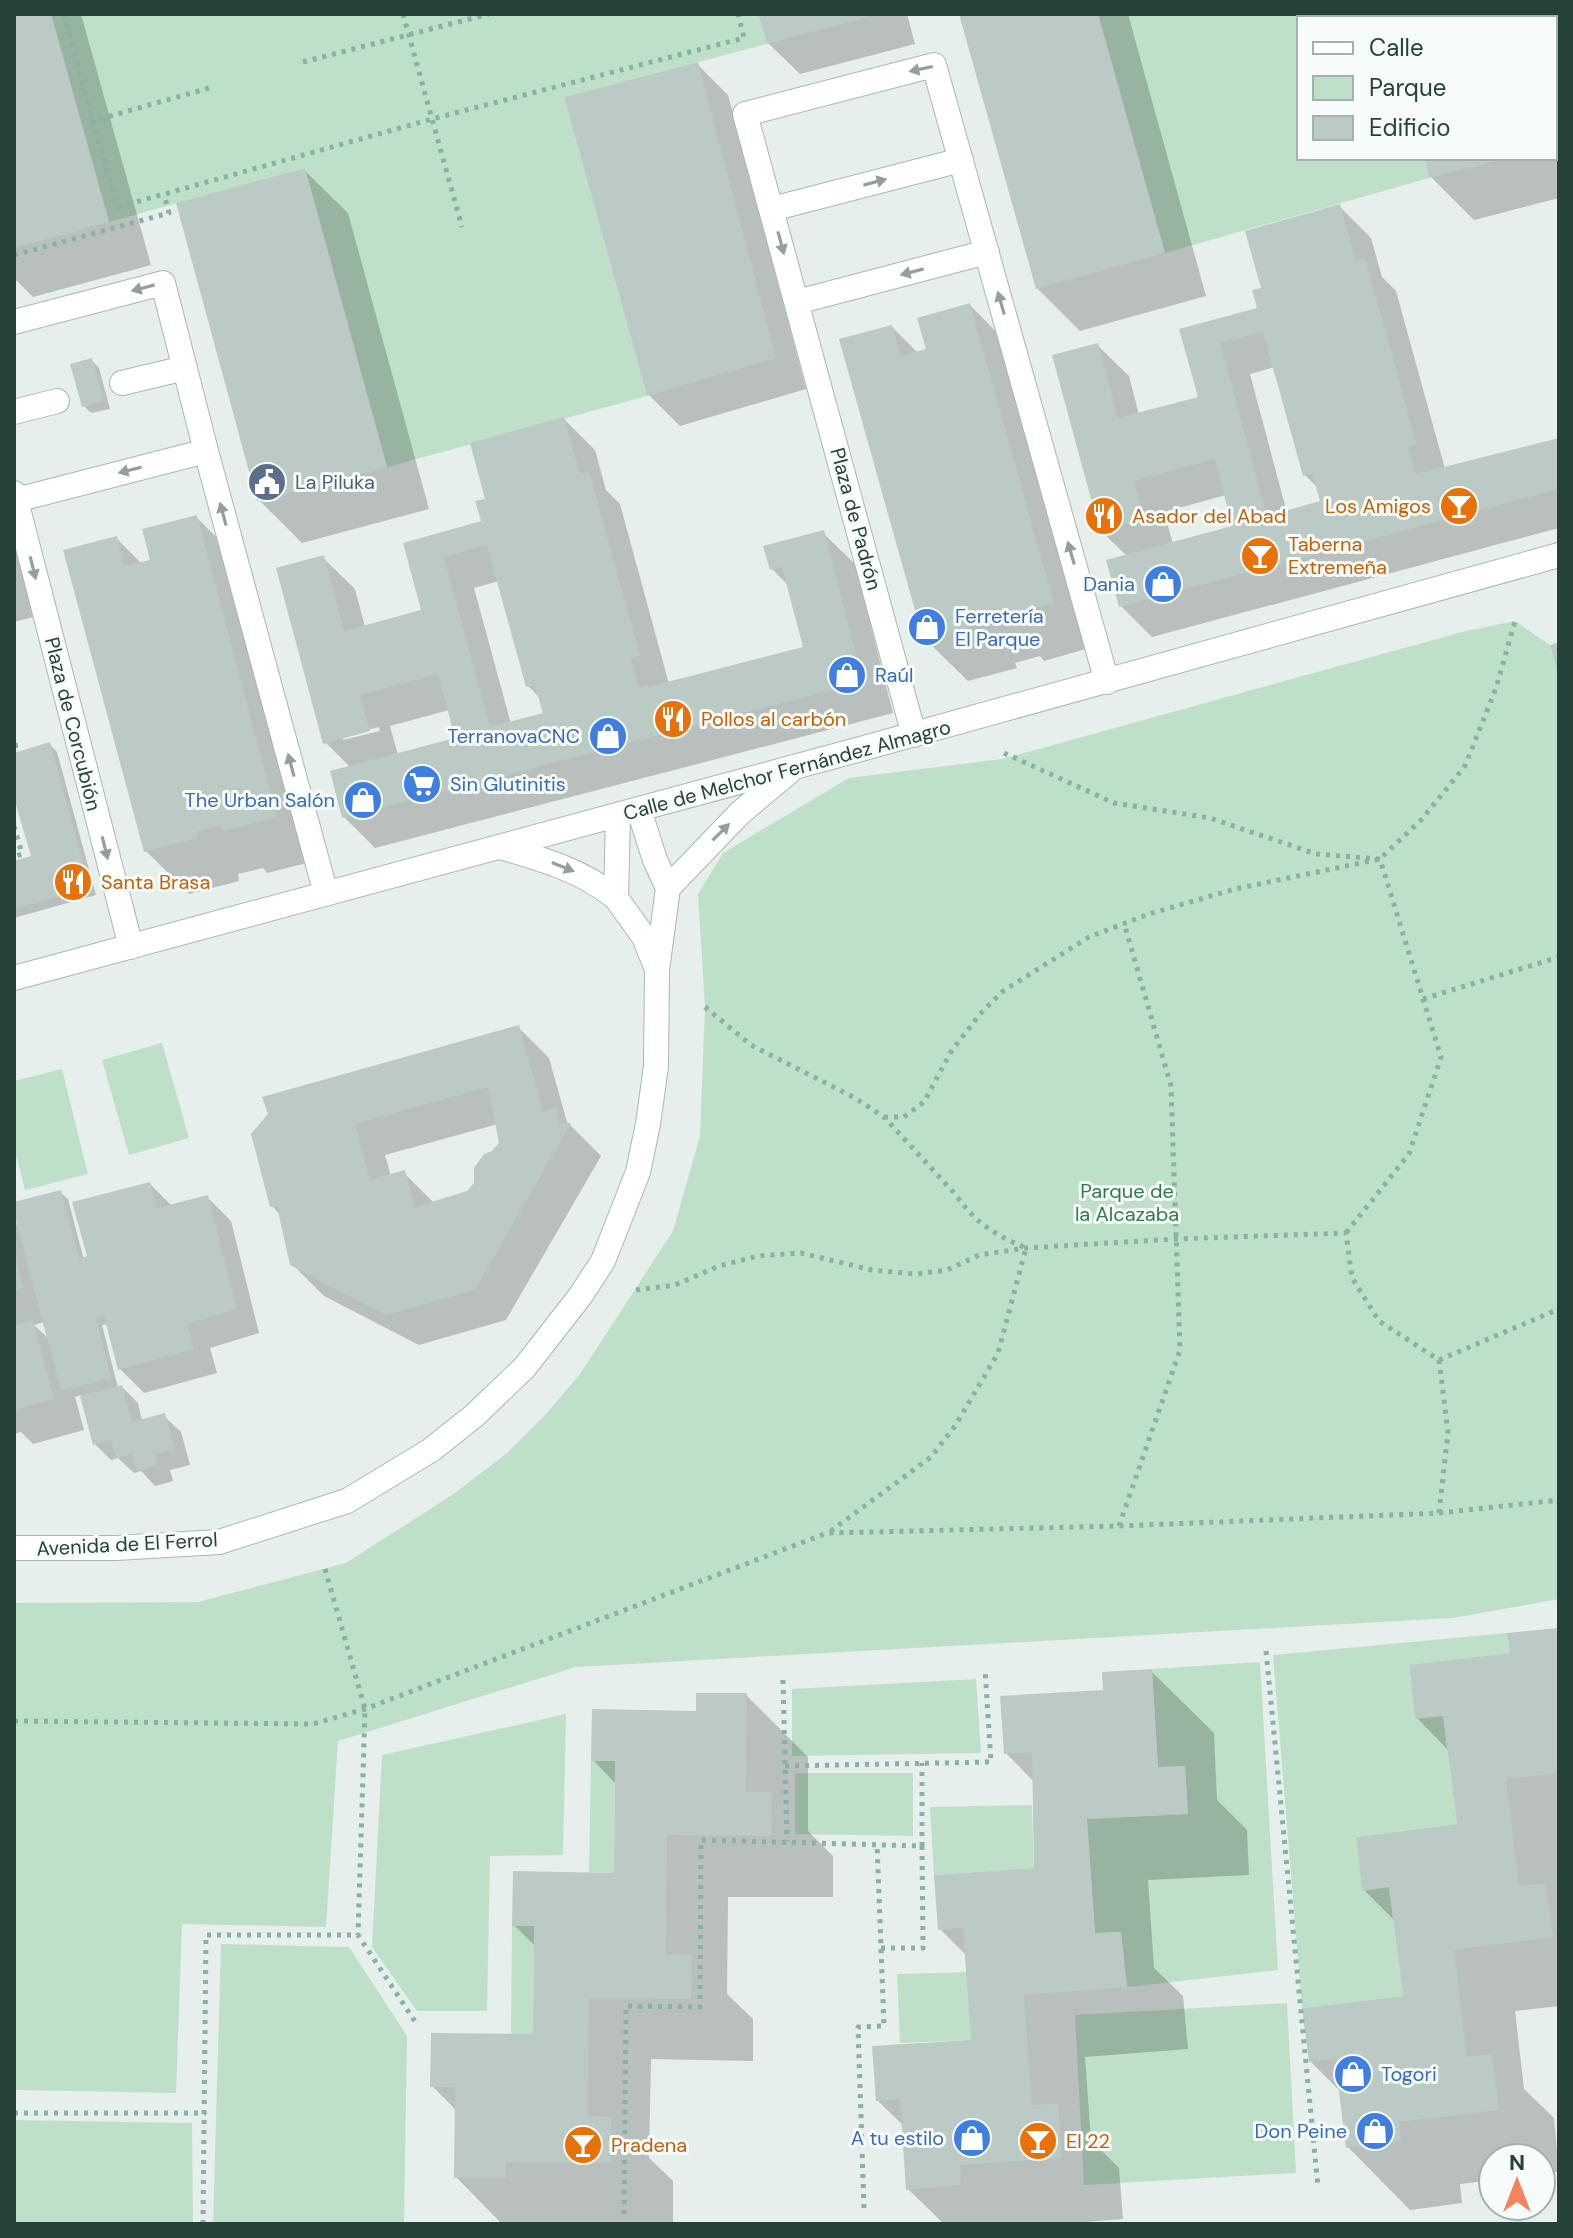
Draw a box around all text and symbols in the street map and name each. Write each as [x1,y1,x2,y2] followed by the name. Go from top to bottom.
[1297,16,1557,160] legend
[1369,32,1424,63] text: Calle
[908,63,933,76] one-way arrow
[1369,72,1446,103] text: Parque
[1369,112,1451,143] text: Edificio
[862,176,887,188] one-way arrow
[776,231,788,256] one-way arrow
[899,266,923,279] one-way arrow
[130,283,155,295] one-way arrow
[995,290,1007,315] one-way arrow
[824,445,888,593] street label: Plaza de Padrón
[246,461,288,503] public building icon: La Piluka
[118,465,143,477] one-way arrow
[295,469,375,495] place label: La Piluka
[1438,485,1480,527] bar icon: Los Amigos
[1325,493,1431,519] place label: Los Amigos
[1083,495,1125,537] restaurant icon: Asador del Abad
[216,501,228,526] one-way arrow
[1132,503,1286,529] place label: Asador del Abad
[1288,531,1387,580] place label: Taberna Extremeña
[1239,535,1281,577] bar icon: Taberna Extremeña
[1064,541,1077,565] one-way arrow
[28,556,40,581] one-way arrow
[1142,563,1184,605] shop icon: Dania
[1083,571,1135,597] place label: Dania
[955,603,1044,652] place label: Ferretería El Parque
[906,606,948,648] shop icon: Ferretería El Parque
[39,634,107,814] street label: Plaza de Corcubión
[826,654,868,696] shop icon: Raúl
[875,662,913,688] place label: Raúl
[652,698,694,740] restaurant icon: Pollos al carbón
[701,706,846,732] place label: Pollos al carbón
[620,714,954,826] street label: Calle de Melchor Fernández Almagro
[587,715,629,757] shop icon: TerranovaCNC
[447,723,580,749] place label: TerranovaCNC
[284,752,296,777] one-way arrow
[401,763,443,805] supermarket icon: Sin Glutinitis
[450,771,566,797] place label: Sin Glutinitis
[342,779,384,821] shop icon: The Urban Salón
[185,787,335,813] place label: The Urban Salón
[711,823,730,842] one-way arrow
[99,835,111,860] one-way arrow
[52,861,94,903] restaurant icon: Santa Brasa
[551,861,575,874] one-way arrow
[101,869,210,895] place label: Santa Brasa
[1075,1178,1179,1227] park label: Parque de la Alcazaba
[36,1526,218,1562] street label: Avenida de El Ferrol
[1332,2053,1374,2095] shop icon: Togori
[1381,2061,1437,2087] place label: Togori
[1354,2110,1396,2152] shop icon: Don Peine
[951,2117,993,2159] shop icon: A tu estilo
[1255,2118,1347,2144] place label: Don Peine
[1017,2120,1059,2162] bar icon: El 22
[562,2124,604,2166] bar icon: Pradena
[851,2125,944,2151] place label: A tu estilo
[1066,2128,1110,2154] place label: El 22
[611,2132,687,2158] place label: Pradena
[1477,2142,1557,2222] north arrow
[1509,2148,1525,2177] text: N

